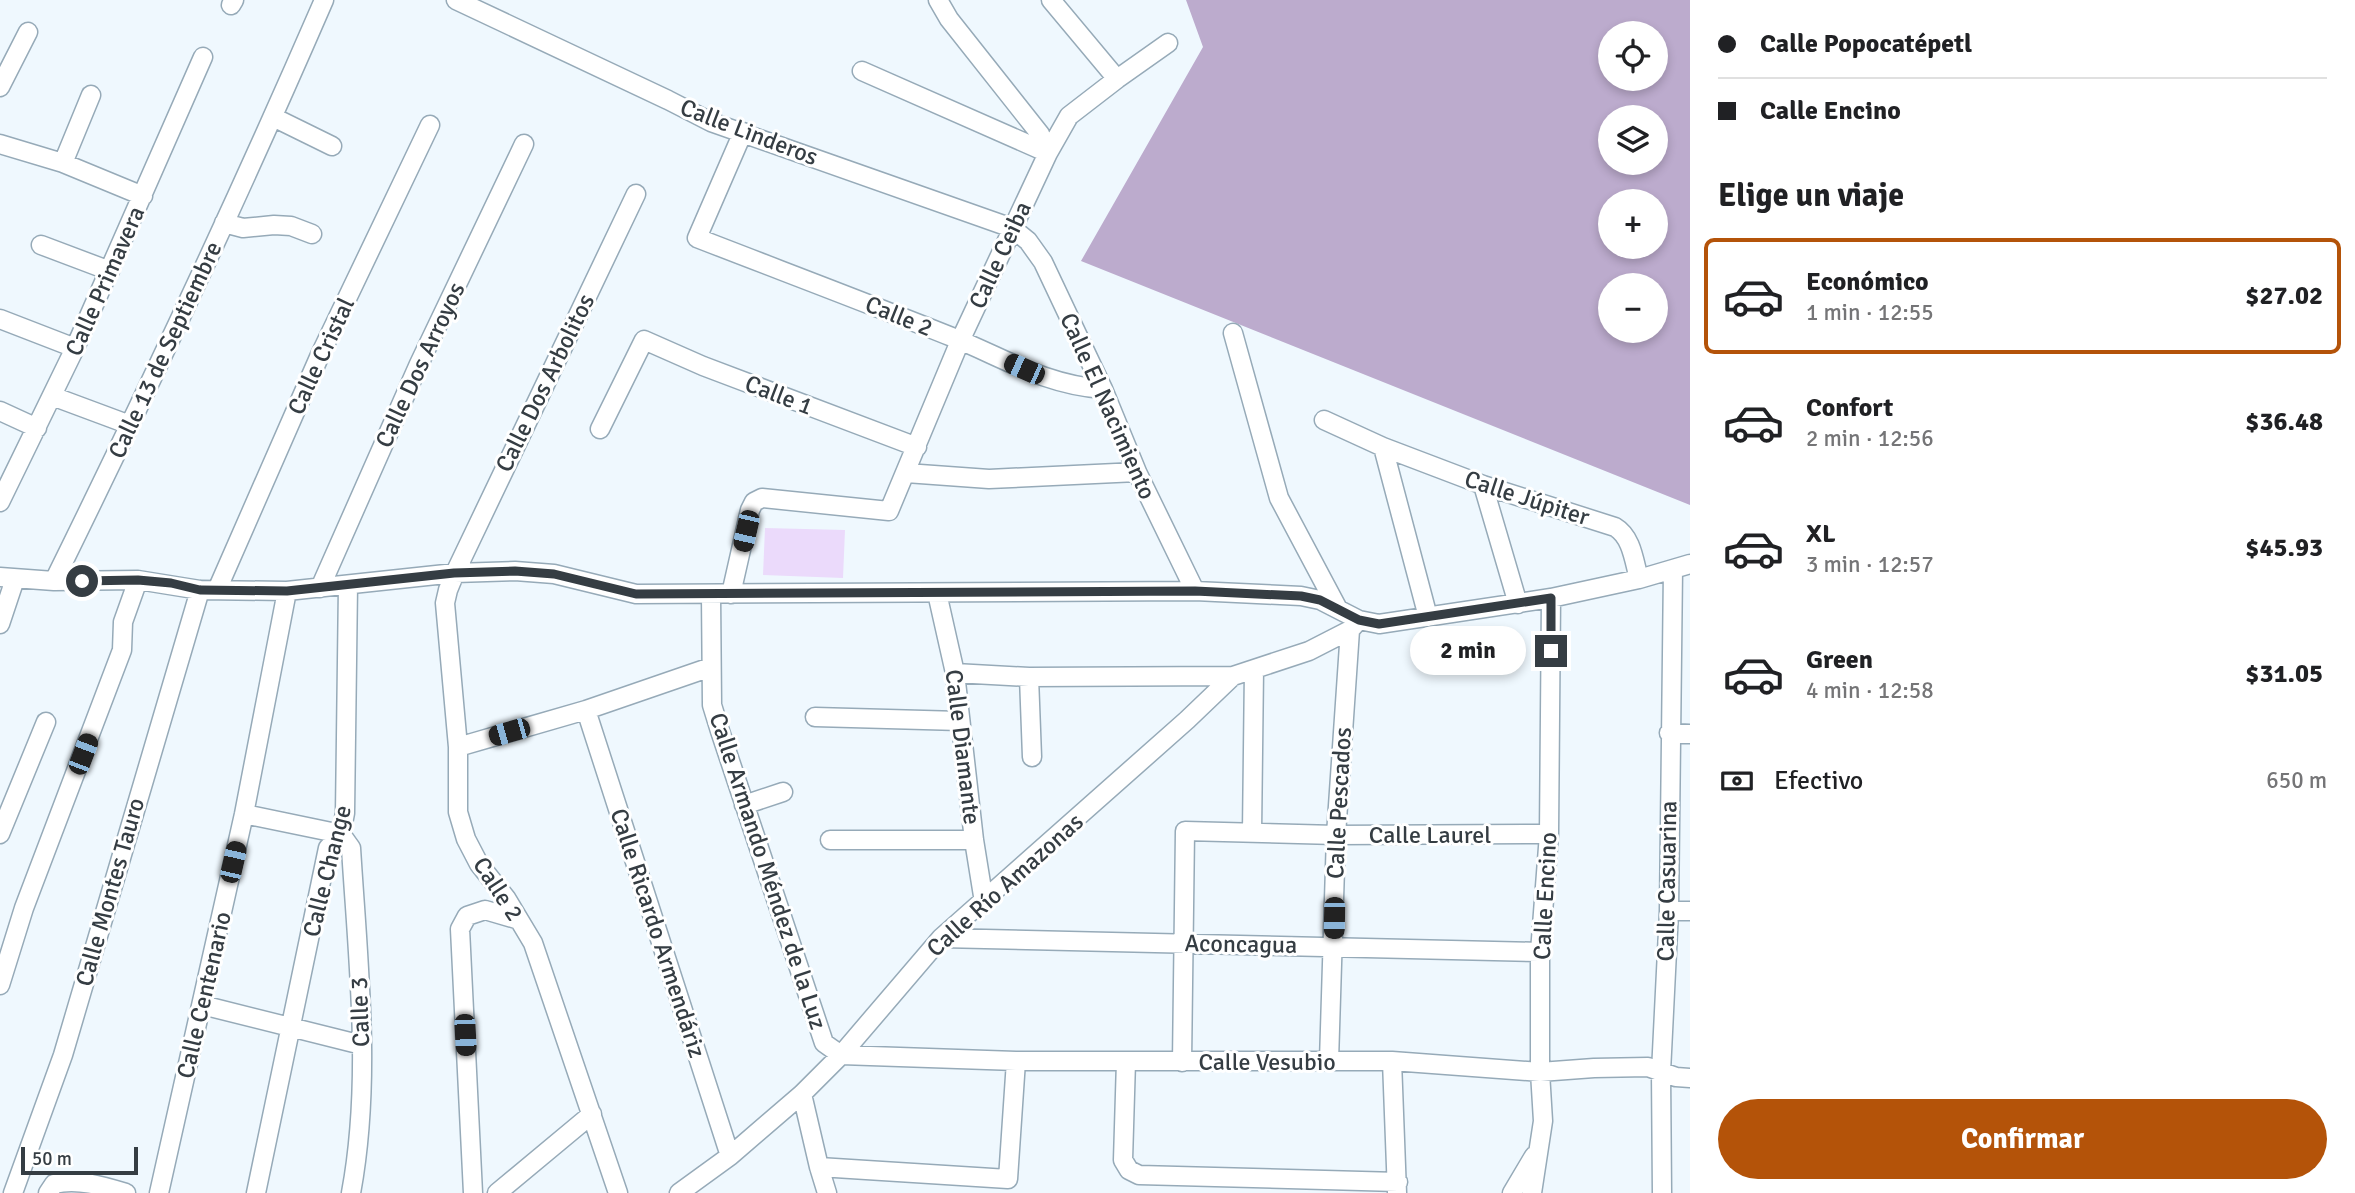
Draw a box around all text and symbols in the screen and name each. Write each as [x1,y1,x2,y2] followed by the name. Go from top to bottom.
[1598,21,1668,343] map controls
[1598,21,1668,91] button: locate
[1760,28,1972,60] text: Calle Popocatépetl
[676,92,822,172] street label: Calle Linderos
[1760,95,1901,127] text: Calle Encino
[1598,105,1668,175] button: layers
[1718,176,1904,215] text: Elige un viaje
[1598,189,1668,259] button: +
[962,197,1038,313] street label: Calle Ceiba
[59,201,151,361] street label: Calle Primavera
[102,237,228,463] street label: Calle 13 de Septiembre
[1722,265,1785,328] icon: car
[1806,266,1929,298] text: Económico
[1598,273,1668,343] button: −
[369,277,471,453] street label: Calle Dos Arroyos
[2245,280,2323,312] text: $27.02
[489,289,601,477] street label: Calle Dos Arbolitos
[861,289,937,343] street label: Calle 2
[281,293,361,419] street label: Calle Cristal
[1806,298,1934,327] text: 1 min · 12:55
[1053,308,1163,504] street label: Calle El Nacimiento
[1001,351,1048,387] car
[741,368,817,422] street label: Calle 1
[1722,391,1785,454] icon: car
[1806,392,1893,424] text: Confort
[2245,406,2323,438] text: $36.48
[1806,424,1934,453] text: 2 min · 12:56
[1461,464,1593,532] street label: Calle Júpiter
[732,508,761,554] car
[1722,517,1785,580] icon: car
[1806,518,1836,550] text: XL
[2245,532,2323,564] text: $45.93
[1806,550,1934,579] text: 3 min · 12:57
[66,565,98,597] route start
[1411,626,1526,676] callout: 2 min
[1535,635,1567,667] route end
[1440,636,1496,665] text: 2 min
[1722,643,1785,706] icon: car
[1806,644,1873,676] text: Green
[2245,658,2323,690] text: $31.05
[939,668,987,826] street label: Calle Diamante
[1806,676,1934,705] text: 4 min · 12:58
[703,709,833,1033] street label: Calle Armando Méndez de la Luz
[486,716,533,748] car
[1320,726,1358,880] street label: Calle Pescados
[66,731,101,777] car
[1718,762,1756,800] icon: cash
[1774,765,1863,797] text: Efectivo
[2266,766,2327,795] text: 650 m
[69,794,151,990] street label: Calle Montes Tauro
[1651,800,1683,962] street label: Calle Casuarina
[296,802,358,940] street label: Calle Change
[604,805,712,1061] street label: Calle Ricardo Armendáriz
[920,807,1090,963] street label: Calle Río Amazonas
[1369,820,1491,850] street label: Calle Laurel
[1527,831,1563,961] street label: Calle Encino
[219,839,248,885] car
[466,851,530,927] street label: Calle 2
[1324,897,1345,939] car
[170,909,238,1081] street label: Calle Centenario
[1184,928,1298,960] street label: Aconcagua
[344,976,376,1048] street label: Calle 3
[454,1013,477,1057] car
[1198,1047,1336,1077] street label: Calle Vesubio
[1718,1099,2327,1179] button: Confirmar
[21,1144,138,1176] scale bar
[32,1147,72,1171] text: 50 m

